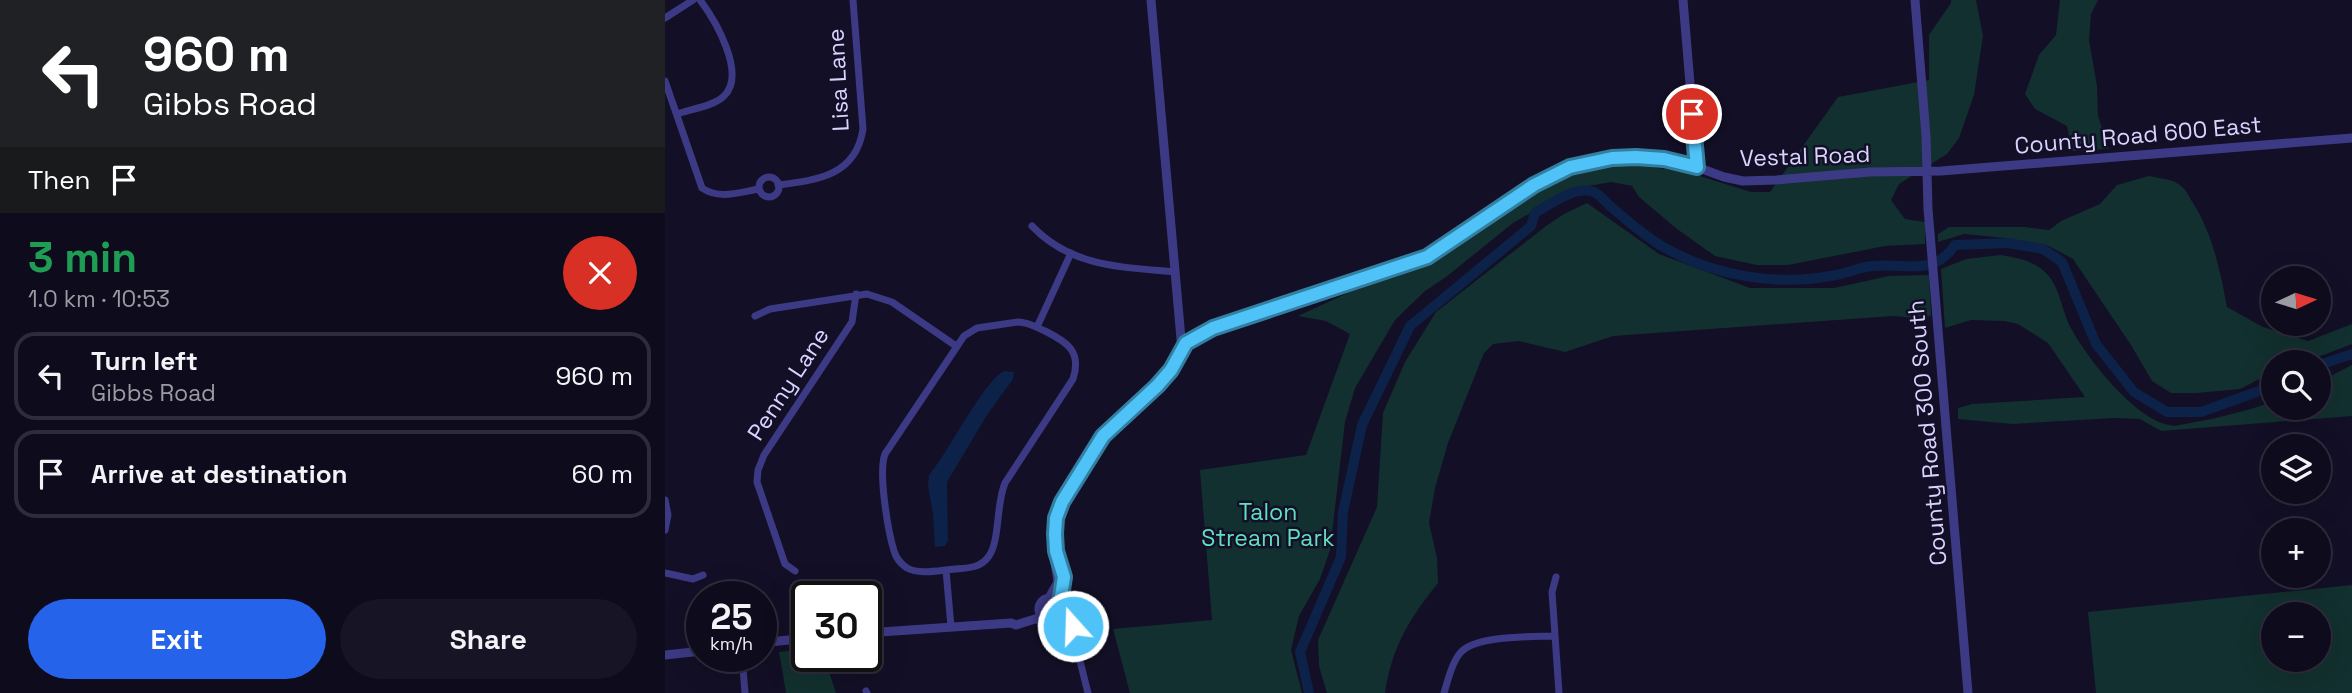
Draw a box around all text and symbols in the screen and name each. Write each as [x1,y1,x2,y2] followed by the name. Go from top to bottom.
[143,23,290,85] text: 960 m
[28,28,119,119] icon: left
[820,28,856,132] street label: Lisa Lane
[143,84,317,124] text: Gibbs Road
[1662,84,1722,144] pin
[1673,95,1711,133] icon: arrive
[2013,109,2263,161] street label: County Road 600 East
[1739,139,1871,173] street label: Vestal Road
[105,161,143,199] icon: arrive
[28,163,91,197] text: Then
[28,231,137,284] text: 3 min
[563,236,637,310] button: close
[2261,266,2331,336] north arrow
[2261,266,2331,672] map controls
[28,284,170,314] text: 1.0 km · 10:53
[1900,299,1954,567] street label: County Road 300 South
[740,322,836,446] street label: Penny Lane
[91,344,198,378] text: Turn left
[2261,350,2331,420] button: search
[32,357,70,395] icon: left
[555,359,633,393] text: 960 m
[91,378,216,408] text: Gibbs Road
[2261,434,2331,504] button: layers
[32,455,70,493] icon: arrive
[91,457,348,491] text: Arrive at destination
[571,457,633,491] text: 60 m
[1201,497,1335,553] park label: Talon Stream Park
[2261,518,2331,588] button: +
[791,581,882,672] speed limit sign: 30
[1036,589,1110,663] position arrow
[711,595,752,639] text: 25
[28,599,326,679] button: Exit
[340,599,637,679] button: Share
[2261,602,2331,672] button: −
[710,632,753,655] text: km/h

